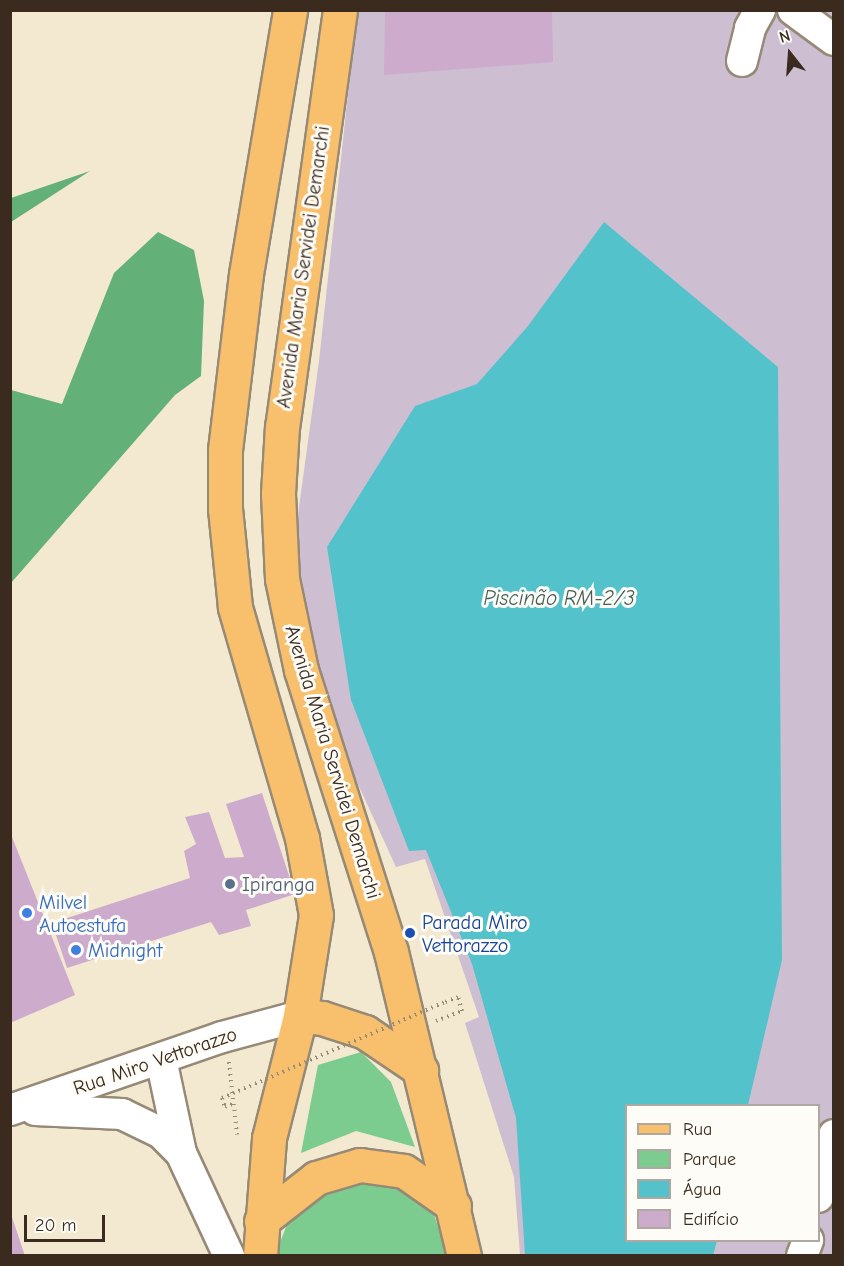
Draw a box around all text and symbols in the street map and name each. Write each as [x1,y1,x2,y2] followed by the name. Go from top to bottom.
[760,24,820,84] north arrow
[777,27,792,47] text: N
[271,124,335,410] street label: Avenida Maria Servidei Demarchi
[483,585,635,611] water label: Piscinão RM-2/3
[280,622,386,902] street label: Avenida Maria Servidei Demarchi
[242,872,315,896] place label: Ipiranga
[223,877,237,891] marker: Ipiranga
[39,890,126,937] place label: Milvel Autoestufa
[20,906,34,920] marker: Milvel Autoestufa
[422,910,528,957] place label: Parada Miro Vettorazzo
[403,926,417,940] marker: Parada Miro Vettorazzo
[88,938,163,962] place label: Midnight
[69,943,83,957] marker: Midnight
[70,1022,240,1100] street label: Rua Miro Vettorazzo
[625,1104,820,1242] legend
[683,1119,712,1140] text: Rua
[683,1149,736,1170] text: Parque
[683,1179,721,1200] text: Água
[27,1203,108,1241] scale bar
[683,1209,739,1230] text: Edifício
[35,1215,76,1236] text: 20 m

